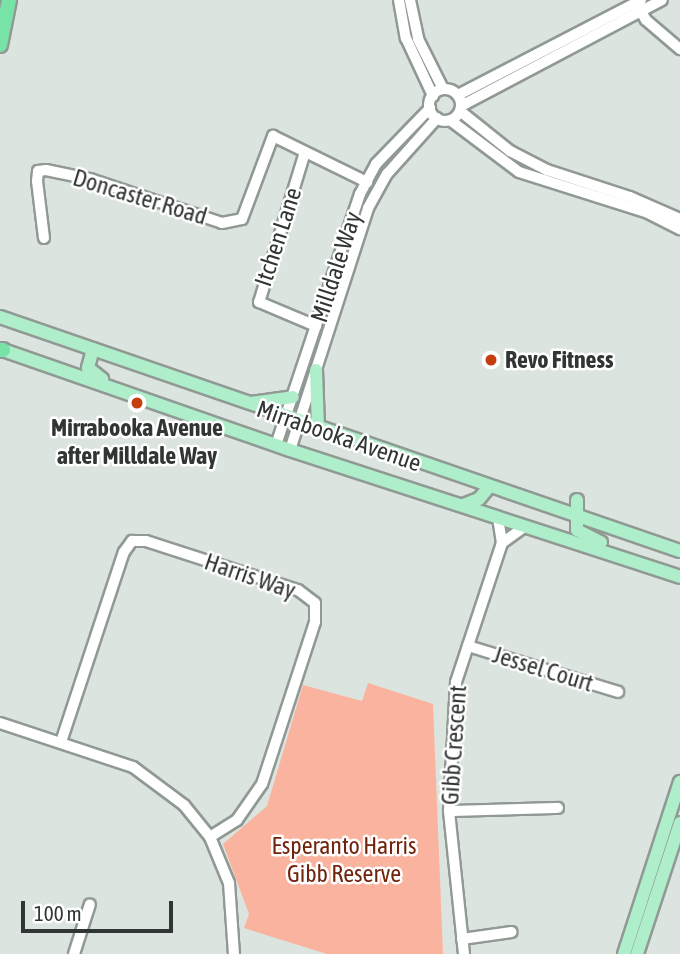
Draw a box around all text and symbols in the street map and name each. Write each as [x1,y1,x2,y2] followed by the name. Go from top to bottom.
[70,163,210,231] street label: Doncaster Road
[249,184,307,290] street label: Itchen Lane
[305,208,367,326] street label: Milldale Way
[505,346,613,374] place label: Revo Fitness
[483,352,499,368] marker: Revo Fitness
[253,394,425,478] street label: Mirrabooka Avenue
[129,395,145,411] marker: Mirrabooka Avenue after Milldale Way
[51,414,223,470] place label: Mirrabooka Avenue after Milldale Way
[201,547,299,605] street label: Harris Way
[489,640,597,698] street label: Jessel Court
[435,684,473,806] street label: Gibb Crescent
[272,832,416,888] park label: Esperanto Harris Gibb Reserve
[24,888,177,932] scale bar
[34,901,82,925] text: 100 m

